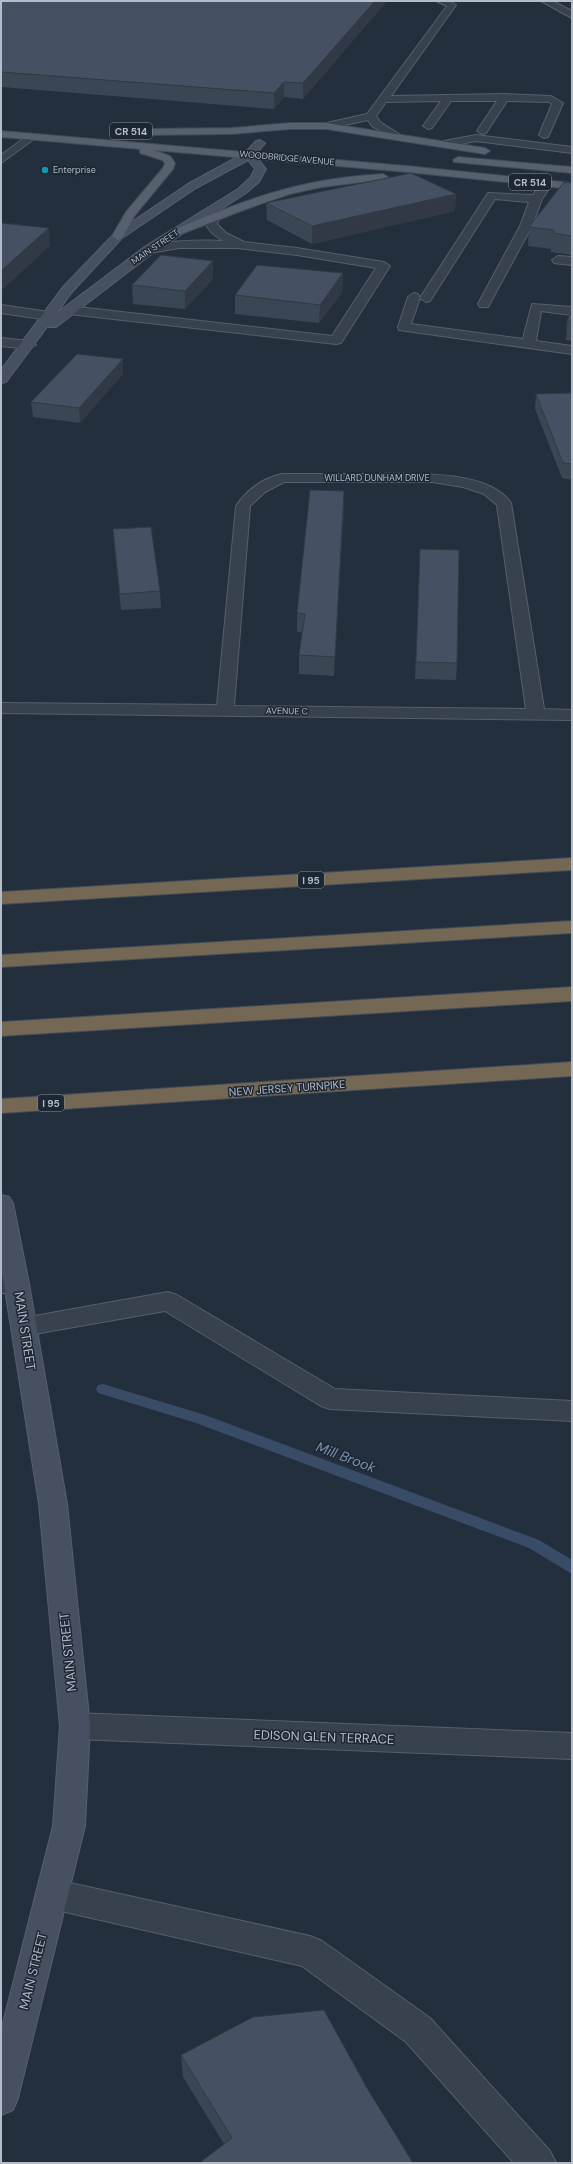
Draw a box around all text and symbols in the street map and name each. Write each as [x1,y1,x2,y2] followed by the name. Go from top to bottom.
[110,123,152,139] road number: CR 514
[239,148,335,168] street label: WOODBRIDGE AVENUE
[53,164,96,176] place label: Enterprise
[40,165,50,175] marker: Enterprise
[509,174,551,190] road number: CR 514
[129,227,181,267] street label: MAIN STREET
[324,472,430,484] street label: WILLARD DUNHAM DRIVE
[266,705,309,717] street label: AVENUE C
[298,872,324,888] road number: I 95
[228,1077,346,1099] street label: NEW JERSEY TURNPIKE
[38,1095,64,1111] road number: I 95
[10,1290,40,1372] street label: MAIN STREET
[314,1437,379,1477] water label: Mill Brook
[55,1612,81,1692] street label: MAIN STREET
[253,1726,395,1748] street label: EDISON GLEN TERRACE
[15,1930,51,2012] street label: MAIN STREET

